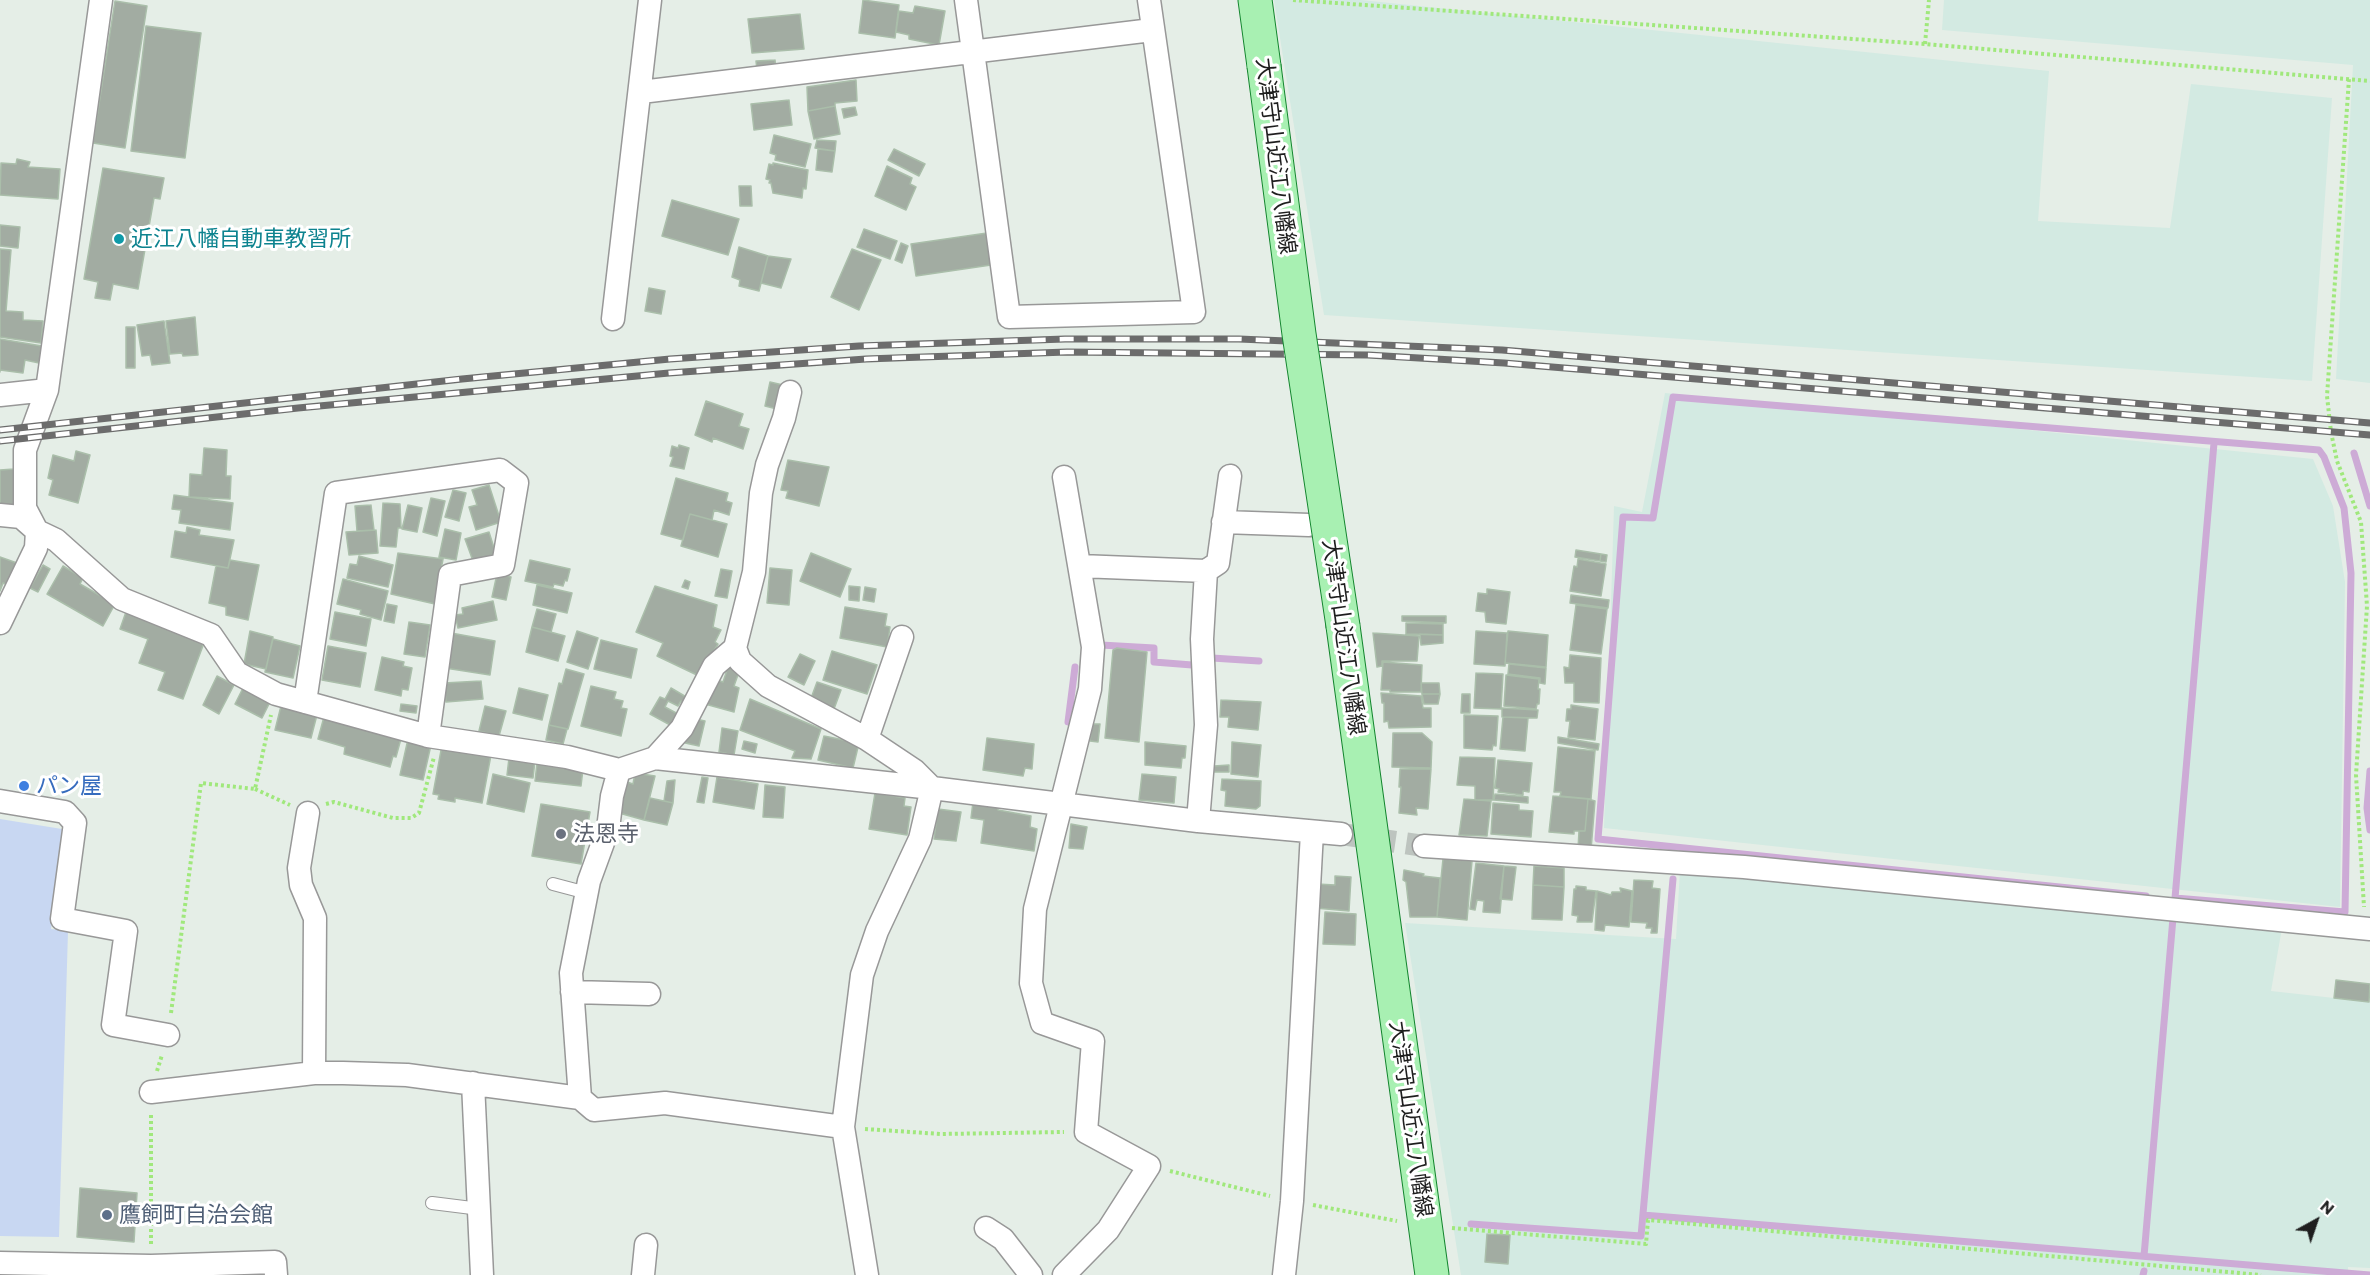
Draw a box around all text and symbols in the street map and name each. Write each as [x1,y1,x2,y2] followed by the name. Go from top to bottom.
[1251,56,1301,256] street label: 大津守山近江八幡線
[131,226,351,252] place label: 近江八幡自動車教習所
[112,232,126,246] marker: 近江八幡自動車教習所
[1317,537,1371,737] street label: 大津守山近江八幡線
[36,773,102,799] place label: パン屋
[17,779,31,793] marker: パン屋
[573,821,639,847] place label: 法恩寺
[554,827,568,841] marker: 法恩寺
[1384,1019,1438,1219] street label: 大津守山近江八幡線
[2286,1191,2346,1251] north arrow
[2317,1196,2339,1218] text: N
[119,1202,273,1228] place label: 鷹飼町自治会館
[100,1208,114,1222] marker: 鷹飼町自治会館

